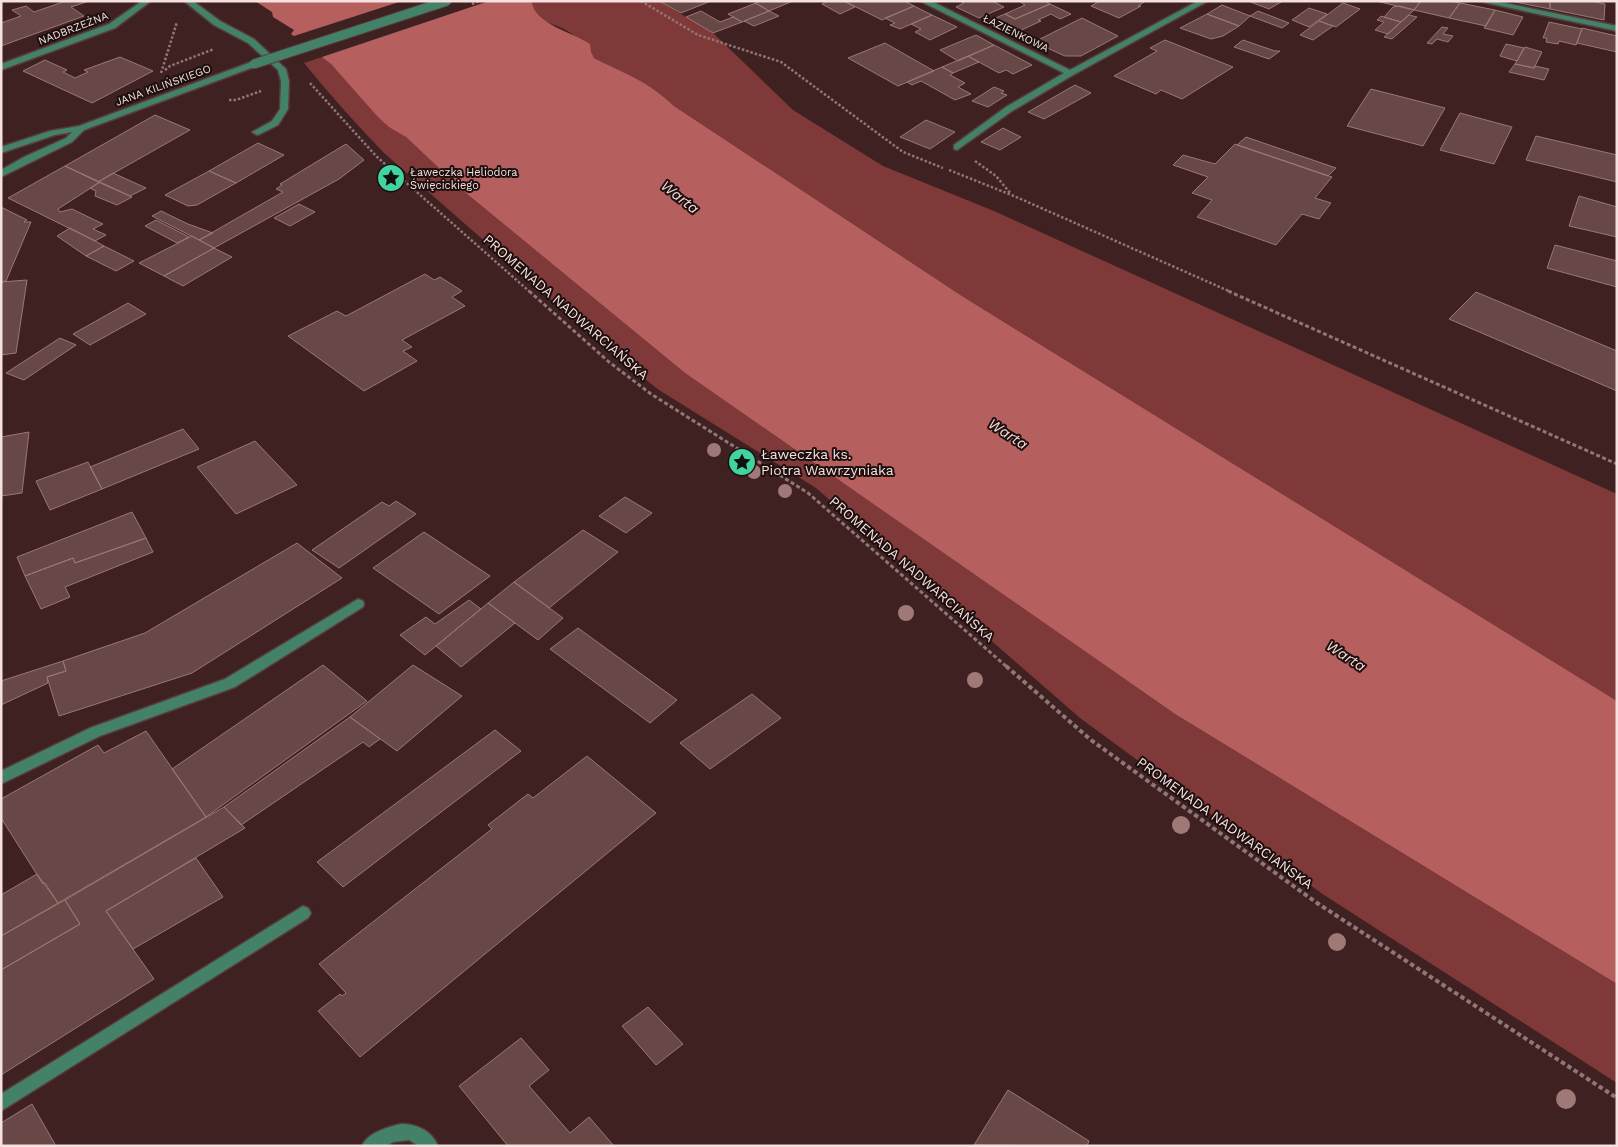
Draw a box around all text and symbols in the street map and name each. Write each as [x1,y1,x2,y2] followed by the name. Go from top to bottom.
[36,8,110,48] street label: NADBRZEŻNA
[981,12,1051,55] street label: ŁAZIENKOWA
[113,61,213,109] street label: JANA KILIŃSKIEGO
[376,163,406,193] place icon: Ławeczka Heliodora Święcickiego
[410,166,518,192] place label: Ławeczka Heliodora Święcickiego
[657,177,703,217] water label: Warta
[480,231,652,383] street label: PROMENADA NADWARCIAŃSKA
[985,415,1031,453] water label: Warta
[761,446,894,478] place label: Ławeczka ks. Piotra Wawrzyniaka
[727,447,757,477] place icon: Ławeczka ks. Piotra Wawrzyniaka
[826,493,998,645] street label: PROMENADA NADWARCIAŃSKA
[1323,637,1369,675] water label: Warta
[1134,754,1316,892] street label: PROMENADA NADWARCIAŃSKA

